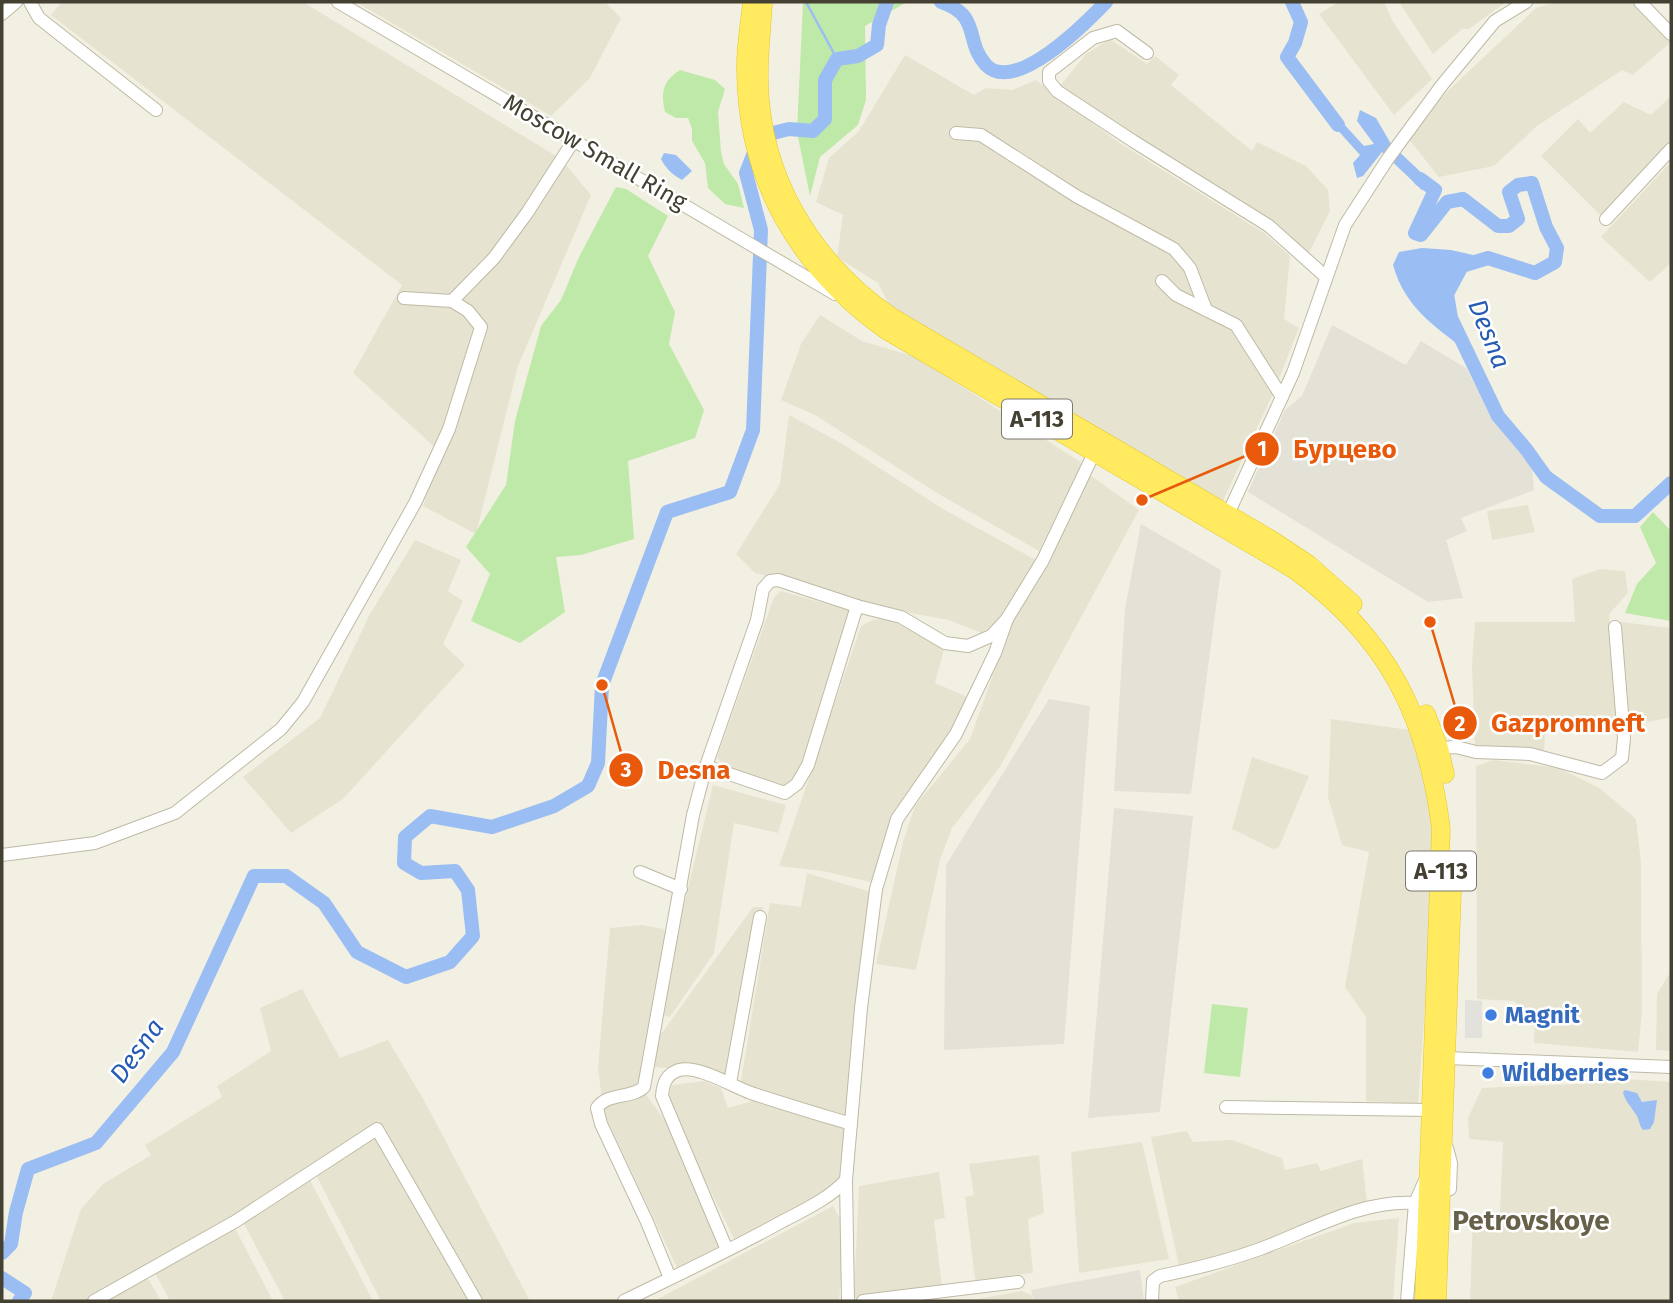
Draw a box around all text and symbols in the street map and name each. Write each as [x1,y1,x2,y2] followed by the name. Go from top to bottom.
[498,88,692,216] street label: Moscow Small Ring
[1461,295,1517,373] water label: Desna
[1002,400,1072,438] road number: А-113
[1245,426,1411,473] callout: Бурцево
[1293,434,1397,465] text: Бурцево
[1257,436,1267,462] text: 1
[1442,700,1659,747] callout: Gazpromneft
[1491,708,1646,739] text: Gazpromneft
[1455,711,1466,737] text: 2
[608,747,744,794] callout: Desna
[657,755,731,786] text: Desna
[620,757,632,783] text: 3
[1406,852,1476,890] road number: А-113
[1505,1001,1581,1029] place label: Magnit
[1483,1007,1499,1023] marker: Magnit
[103,1013,171,1089] water label: Desna
[1502,1059,1629,1087] place label: Wildberries
[1480,1065,1496,1081] marker: Wildberries
[1452,1204,1610,1237] district label: Petrovskoye

